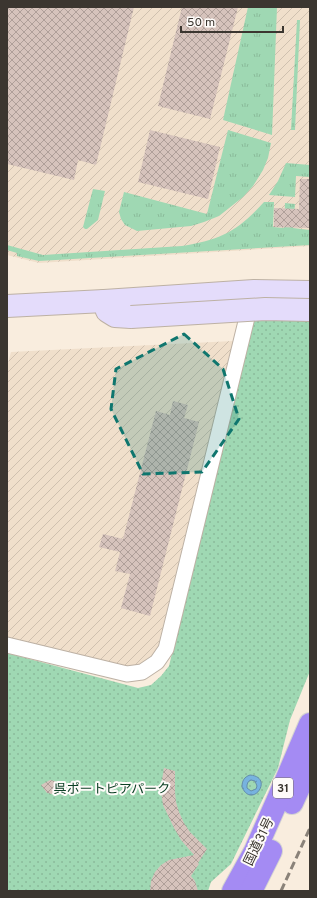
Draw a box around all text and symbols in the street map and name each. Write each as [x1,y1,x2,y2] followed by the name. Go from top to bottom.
[181,8,283,34] scale bar
[187,15,215,31] text: 50 m
[273,778,293,798] road number: 31
[54,782,170,798] park label: 呉ポートピアパーク
[241,815,278,869] street label: 国道31号

